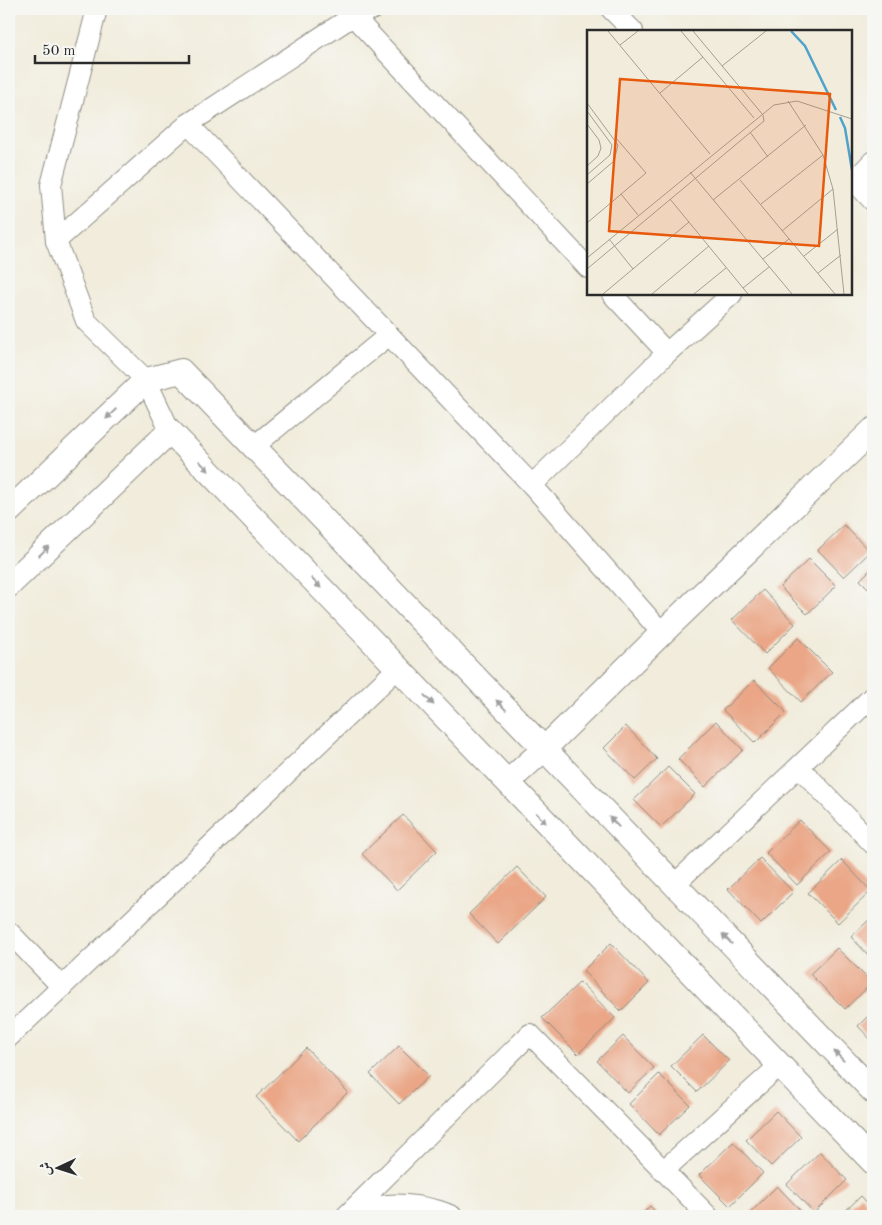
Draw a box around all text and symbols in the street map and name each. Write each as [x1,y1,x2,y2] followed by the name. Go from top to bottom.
[587,30,852,295] inset map
[35,32,189,64] scale bar
[42,44,76,59] text: 50 m
[105,408,117,420] one-way arrow
[198,460,210,472] one-way arrow
[38,546,50,558] one-way arrow
[310,577,322,589] one-way arrow
[423,694,435,706] one-way arrow
[496,699,508,711] one-way arrow
[535,811,547,823] one-way arrow
[608,816,620,828] one-way arrow
[721,933,733,945] one-way arrow
[833,1050,845,1062] one-way arrow
[32,1142,82,1192] north arrow
[39,1161,53,1176] text: ش

